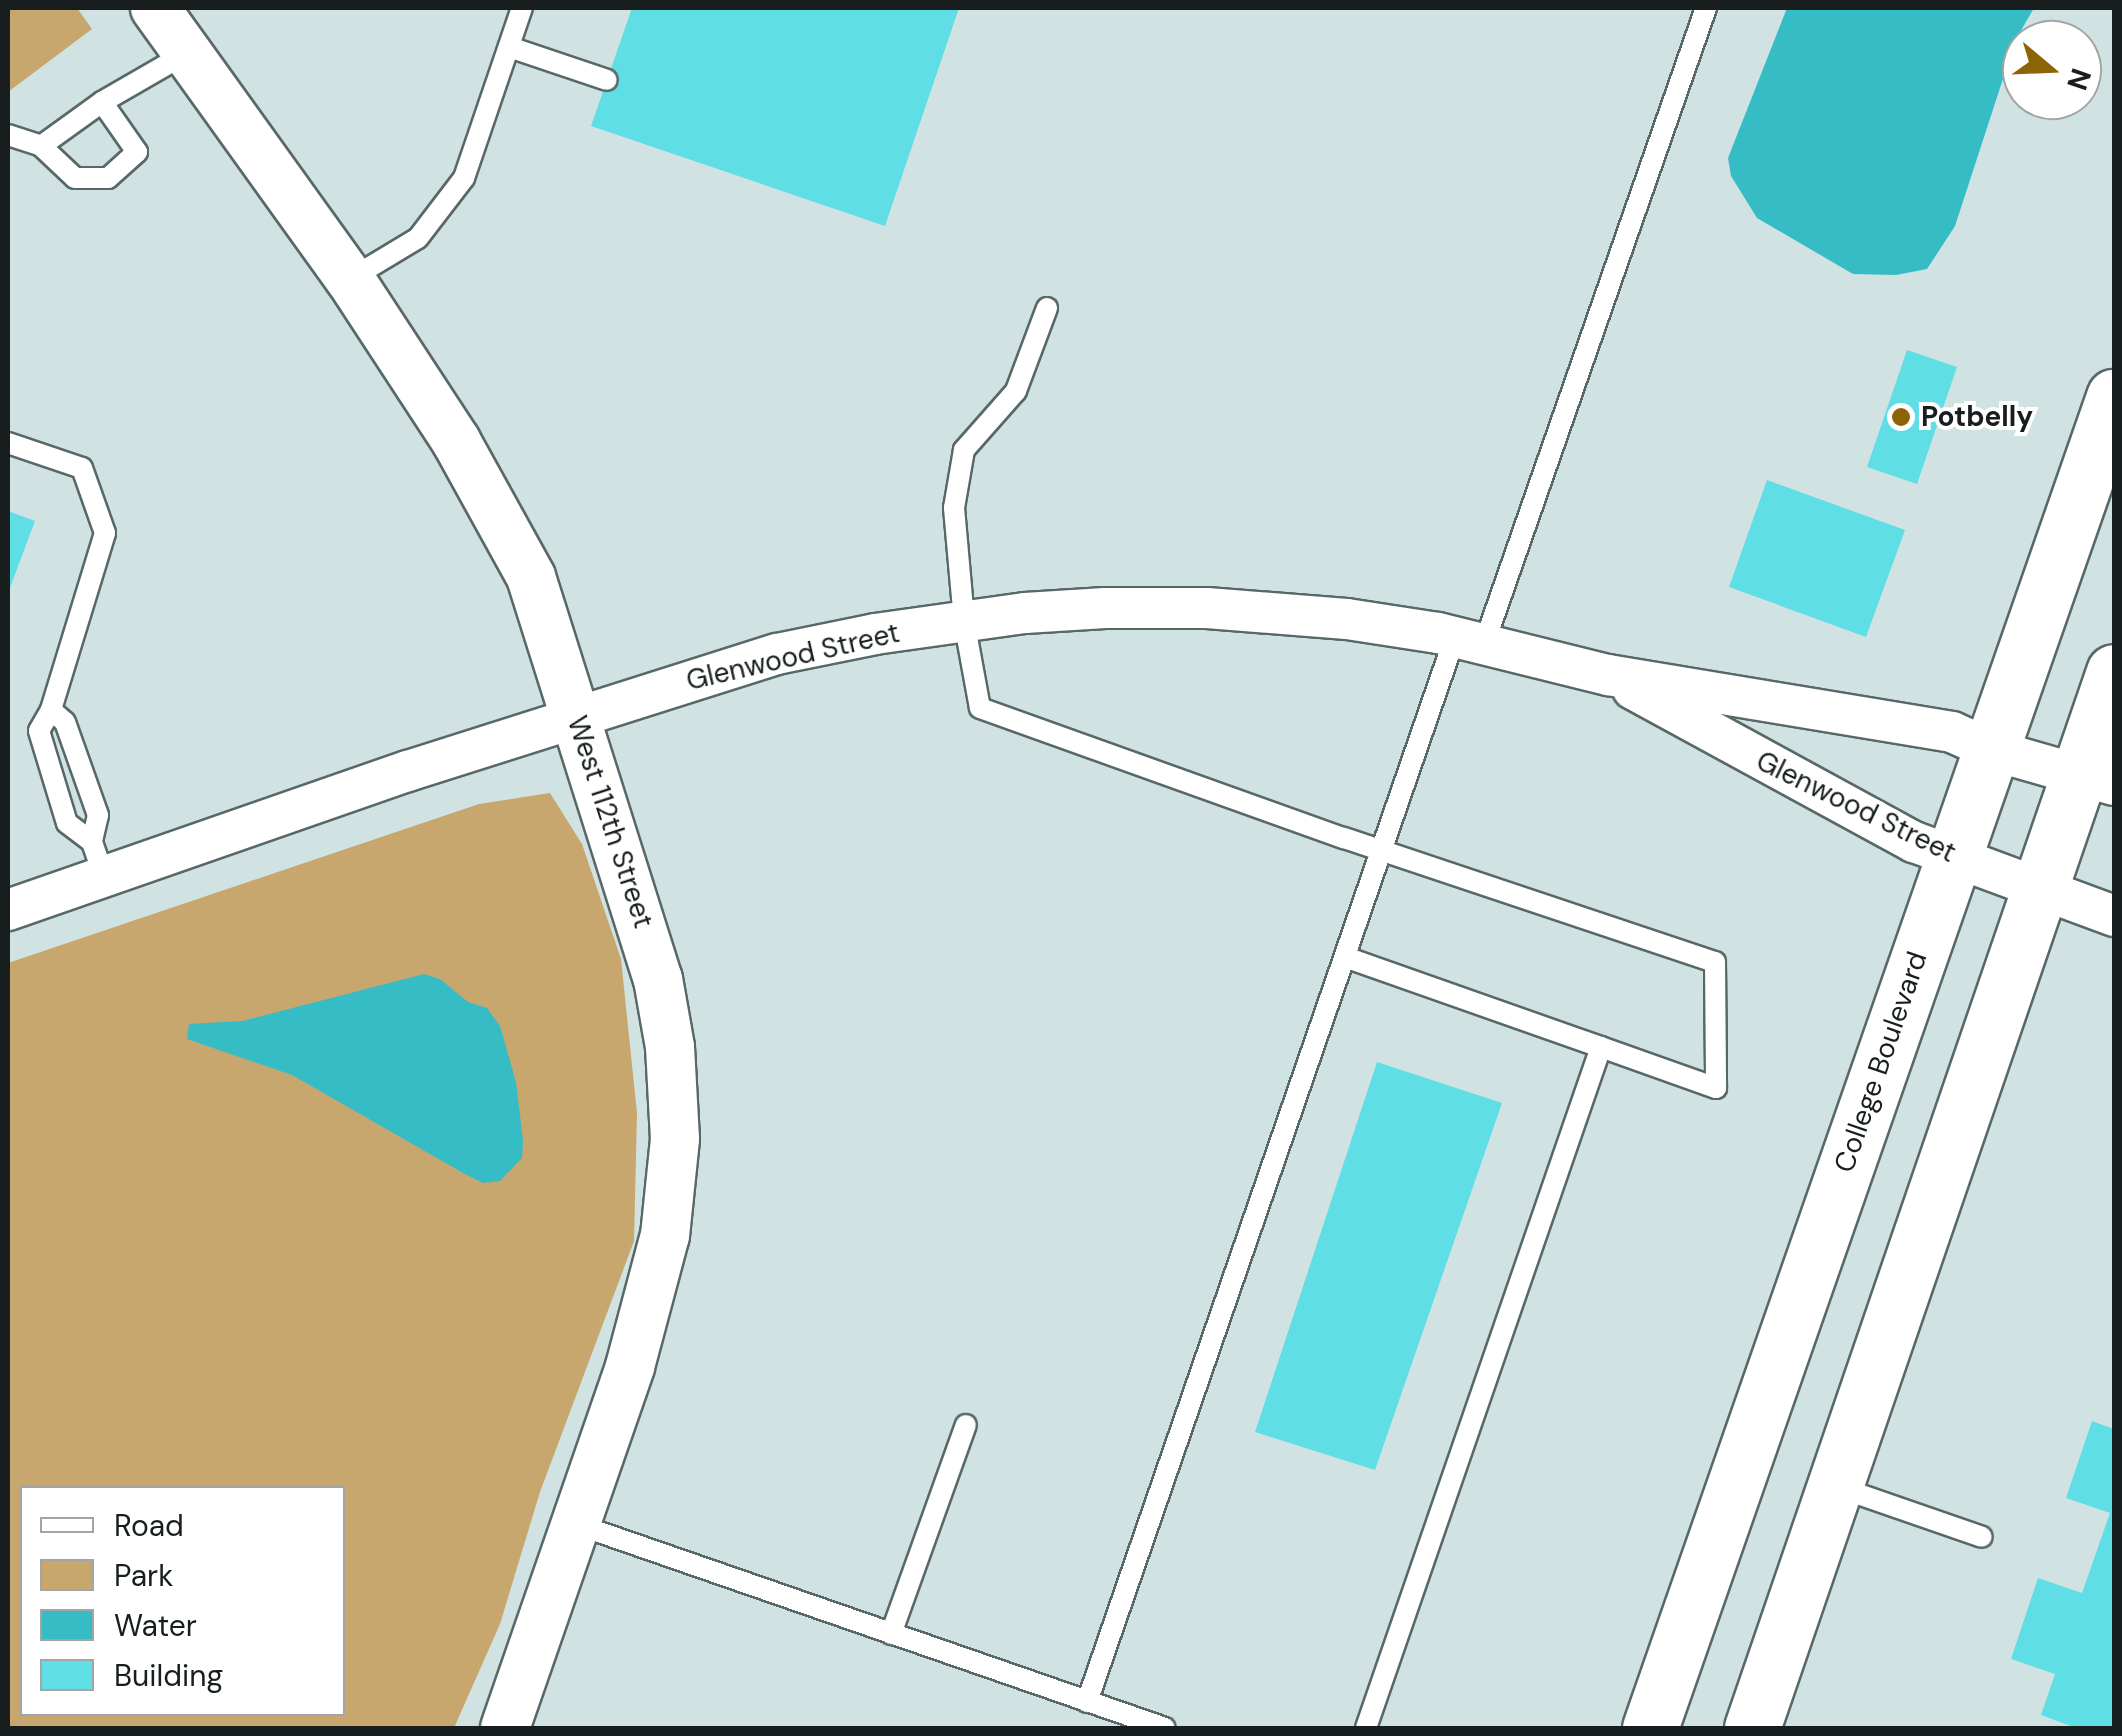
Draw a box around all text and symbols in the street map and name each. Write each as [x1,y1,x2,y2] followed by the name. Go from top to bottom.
[2002,20,2102,120] north arrow
[2058,64,2100,95] text: N
[1921,400,2033,434] place label: Potbelly
[1890,406,1912,428] marker: Potbelly
[683,616,903,698] street label: Glenwood Street
[560,712,660,932] street label: West 112th Street
[1751,744,1961,870] street label: Glenwood Street
[1827,947,1935,1177] street label: College Boulevard
[20,1486,345,1716] legend
[114,1506,184,1545] text: Road
[114,1556,173,1595] text: Park
[114,1606,197,1645] text: Water
[114,1656,223,1695] text: Building

